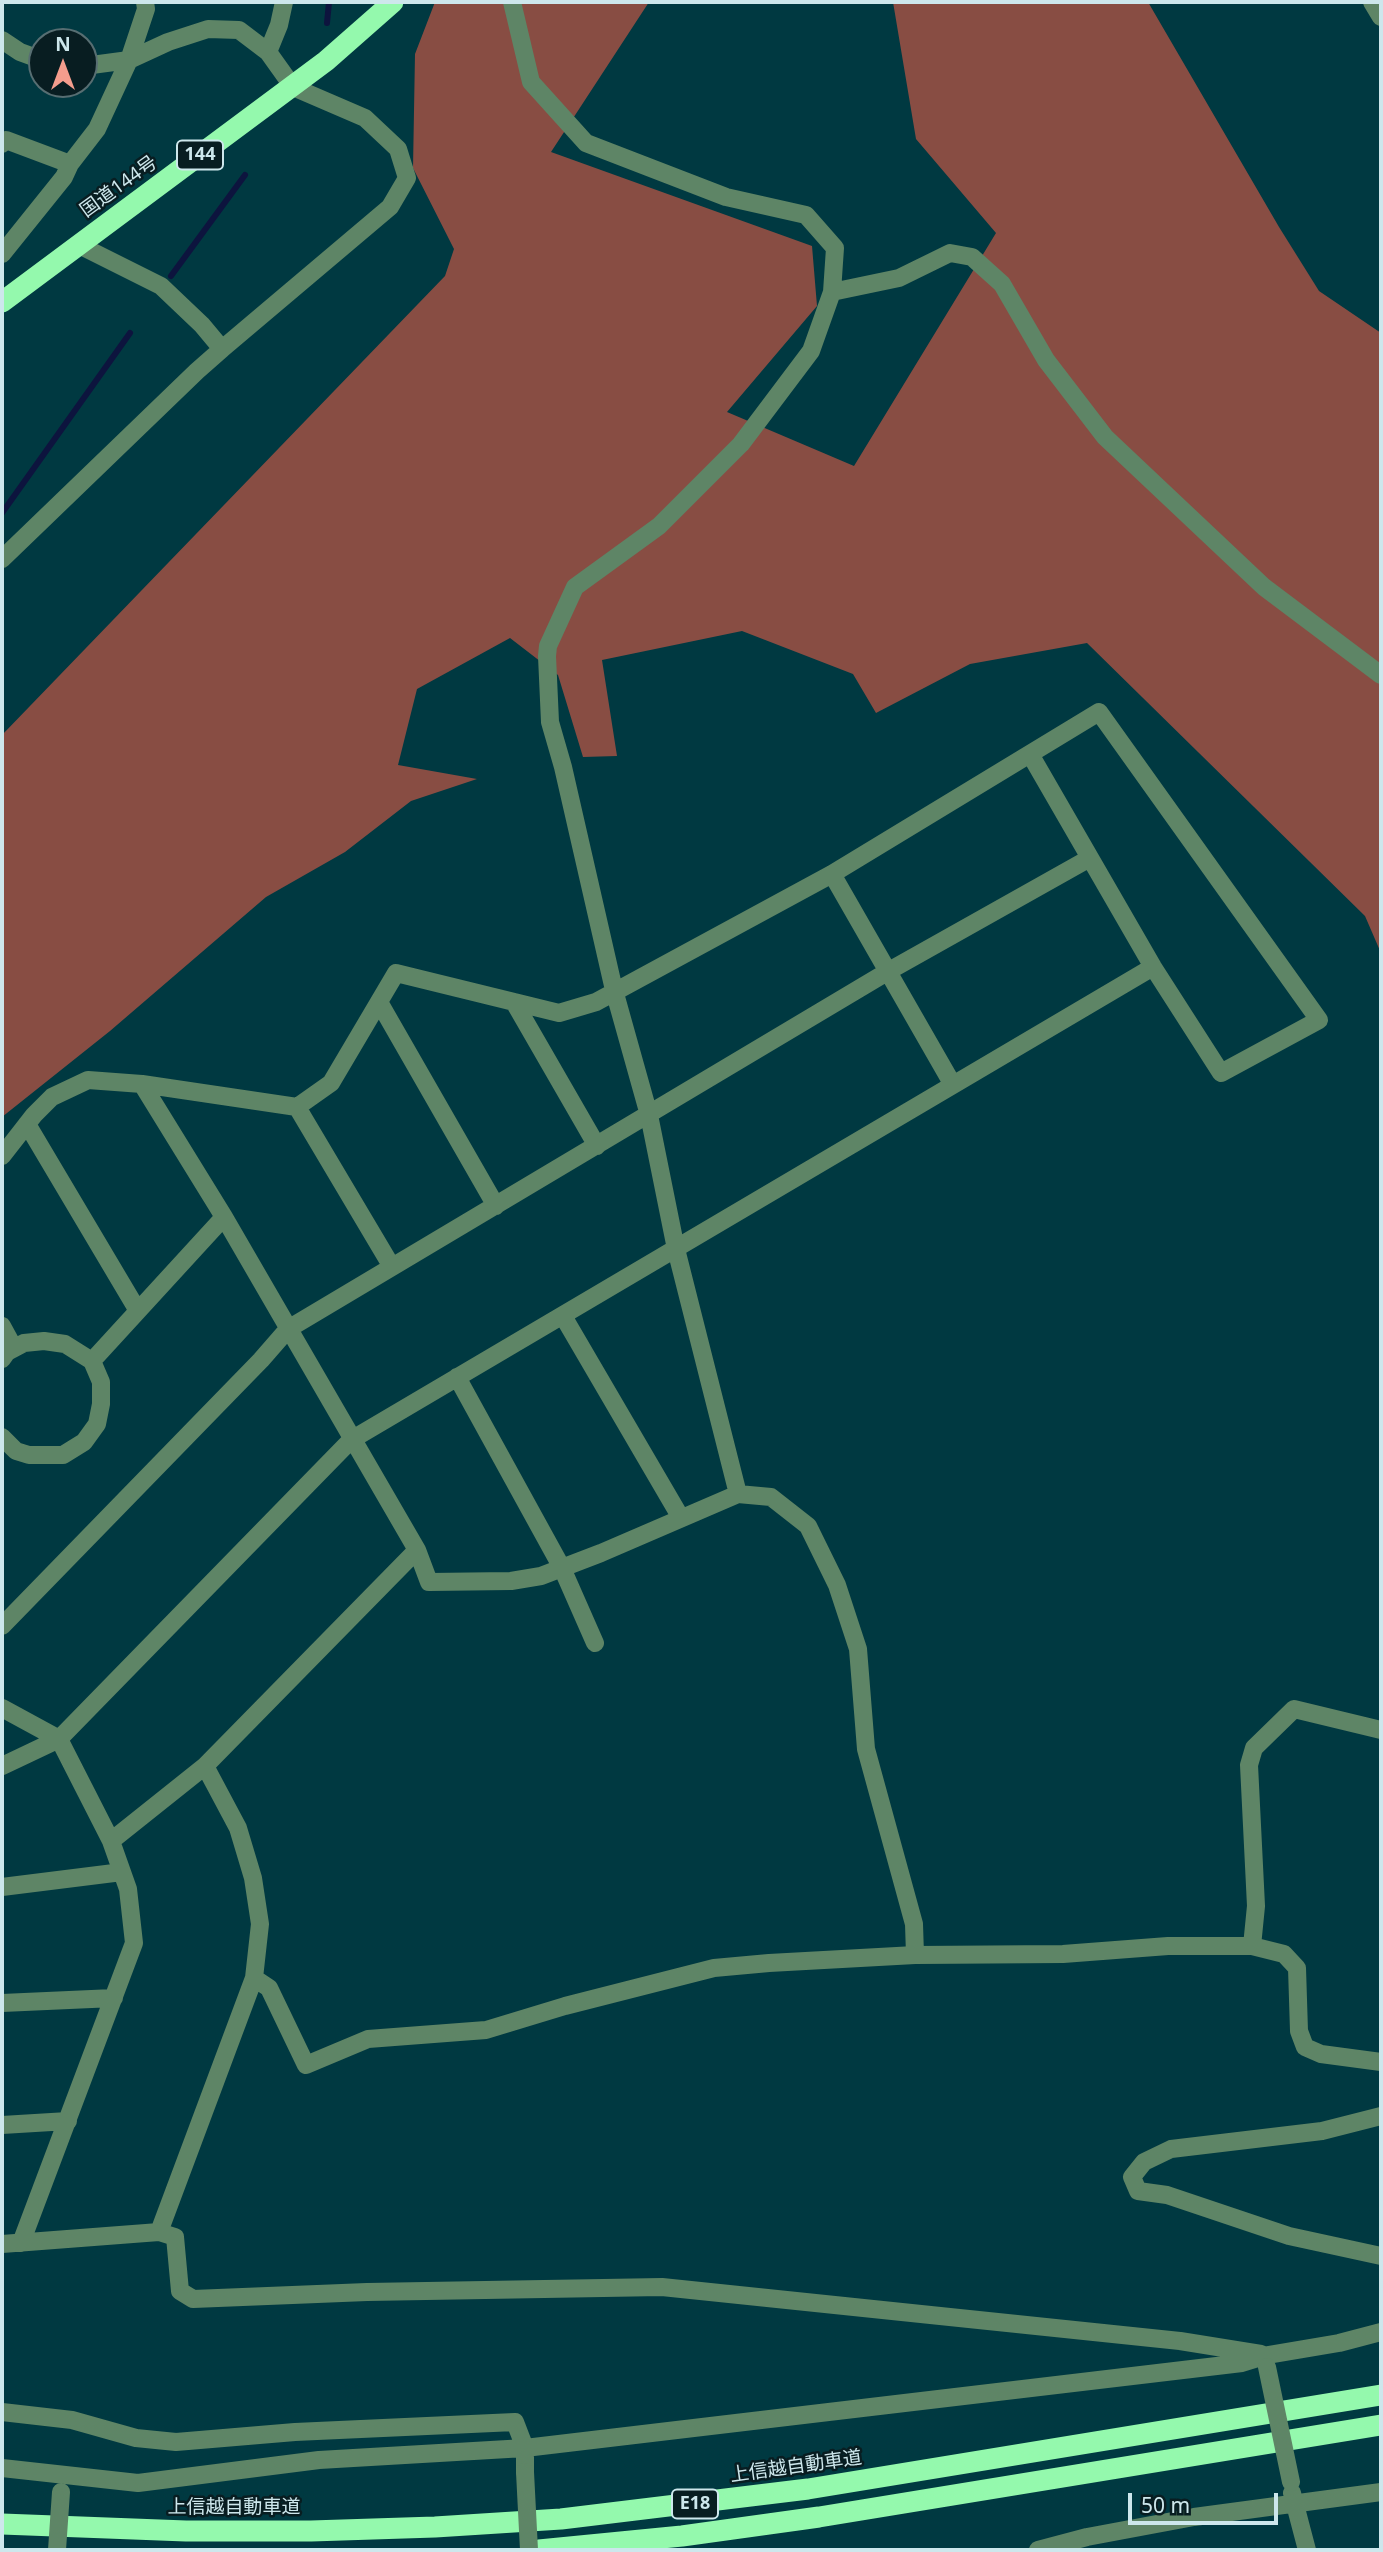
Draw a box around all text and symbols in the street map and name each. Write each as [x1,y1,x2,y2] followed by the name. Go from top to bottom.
[28,28,98,98] north arrow
[55,31,71,57] text: N
[177,140,223,170] road number: 144
[76,151,162,223] street label: 国道144号
[729,2446,863,2488] street label: 上信越自動車道
[1131,2478,1282,2522] scale bar
[672,2490,718,2518] road number: E18
[1141,2491,1190,2519] text: 50 m
[168,2497,300,2519] street label: 上信越自動車道

